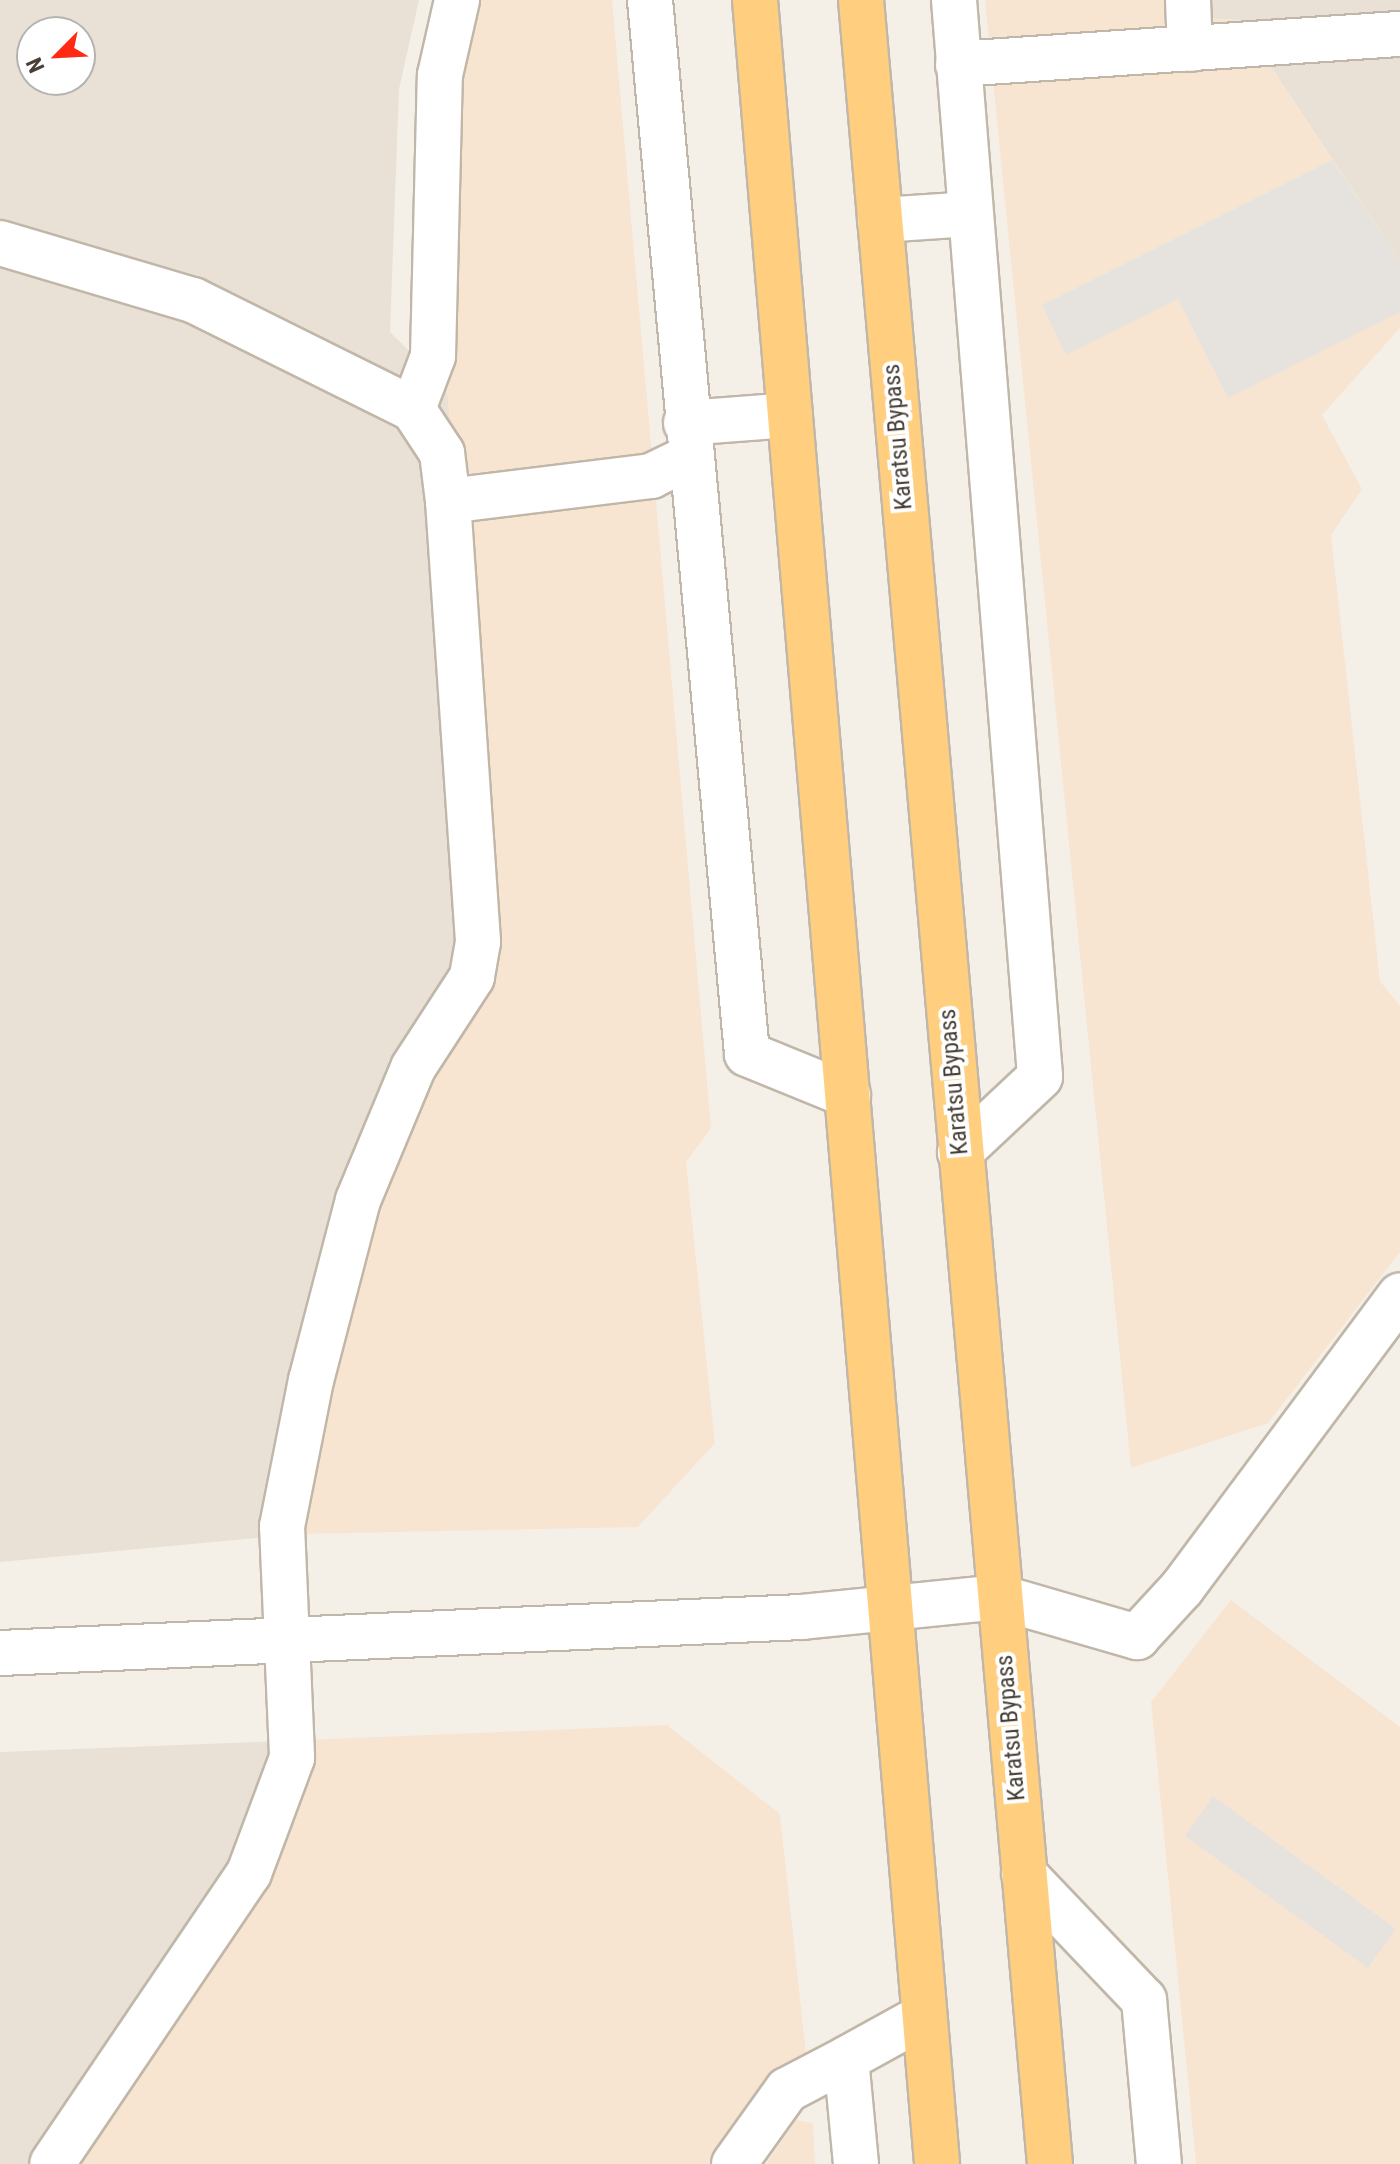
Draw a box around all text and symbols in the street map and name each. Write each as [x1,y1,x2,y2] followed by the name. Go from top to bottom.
[16,16,96,96] north arrow
[21,54,50,76] text: N
[877,363,919,511] street label: Karatsu Bypass
[933,1008,975,1156] street label: Karatsu Bypass
[990,1654,1032,1802] street label: Karatsu Bypass

